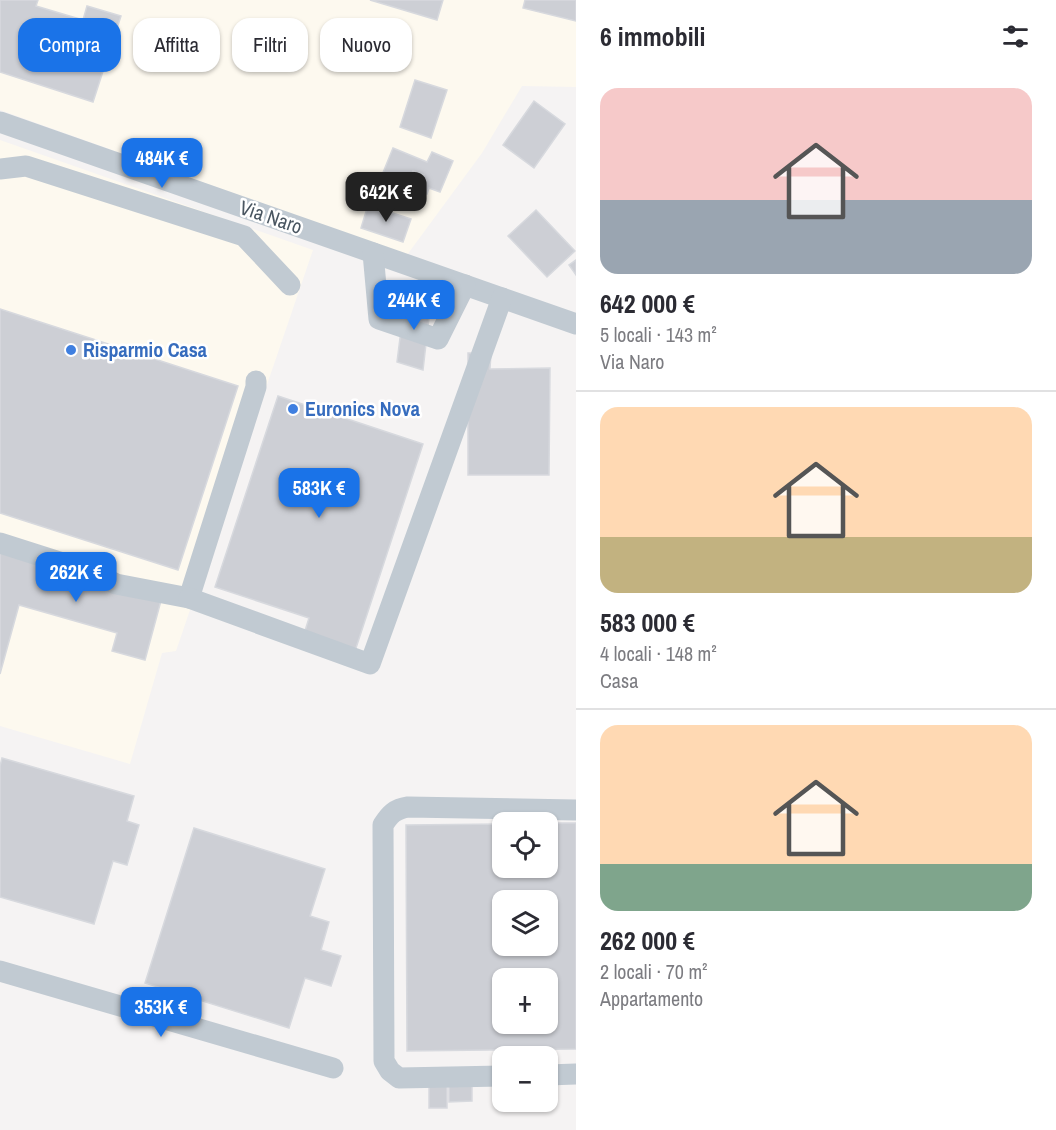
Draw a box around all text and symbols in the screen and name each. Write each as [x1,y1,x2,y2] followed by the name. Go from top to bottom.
[18,18,121,72] chip: Compra
[133,18,220,72] chip: Affitta
[232,18,308,72] chip: Filtri
[320,18,412,72] chip: Nuovo
[600,19,705,54] text: 6 immobili
[999,20,1032,53] icon: filters
[762,127,870,235] icon: home
[113,138,211,189] pin: 484K €
[136,144,188,171] text: 484K €
[337,172,435,223] pin: 642K €
[360,178,412,205] text: 642K €
[236,193,306,240] street label: Via Naro
[365,280,463,331] pin: 244K €
[388,286,440,313] text: 244K €
[600,286,695,321] text: 642 000 €
[600,321,717,348] text: 5 locali · 143 m²
[83,336,207,363] place label: Risparmio Casa
[64,343,78,357] marker: Risparmio Casa
[600,348,664,375] text: Via Naro
[305,395,420,422] place label: Euronics Nova
[286,402,300,416] marker: Euronics Nova
[762,446,870,554] icon: home
[270,468,368,519] pin: 583K €
[293,474,345,501] text: 583K €
[27,552,125,603] pin: 262K €
[50,558,102,585] text: 262K €
[600,605,695,640] text: 583 000 €
[600,640,717,667] text: 4 locali · 148 m²
[600,667,638,694] text: Casa
[762,764,870,872] icon: home
[492,812,558,1112] map controls
[492,812,558,878] button: locate
[492,890,558,956] button: layers
[600,923,695,958] text: 262 000 €
[600,958,708,985] text: 2 locali · 70 m²
[492,968,558,1034] button: +
[600,985,703,1012] text: Appartamento
[112,987,210,1038] pin: 353K €
[135,993,187,1020] text: 353K €
[492,1046,558,1112] button: −

